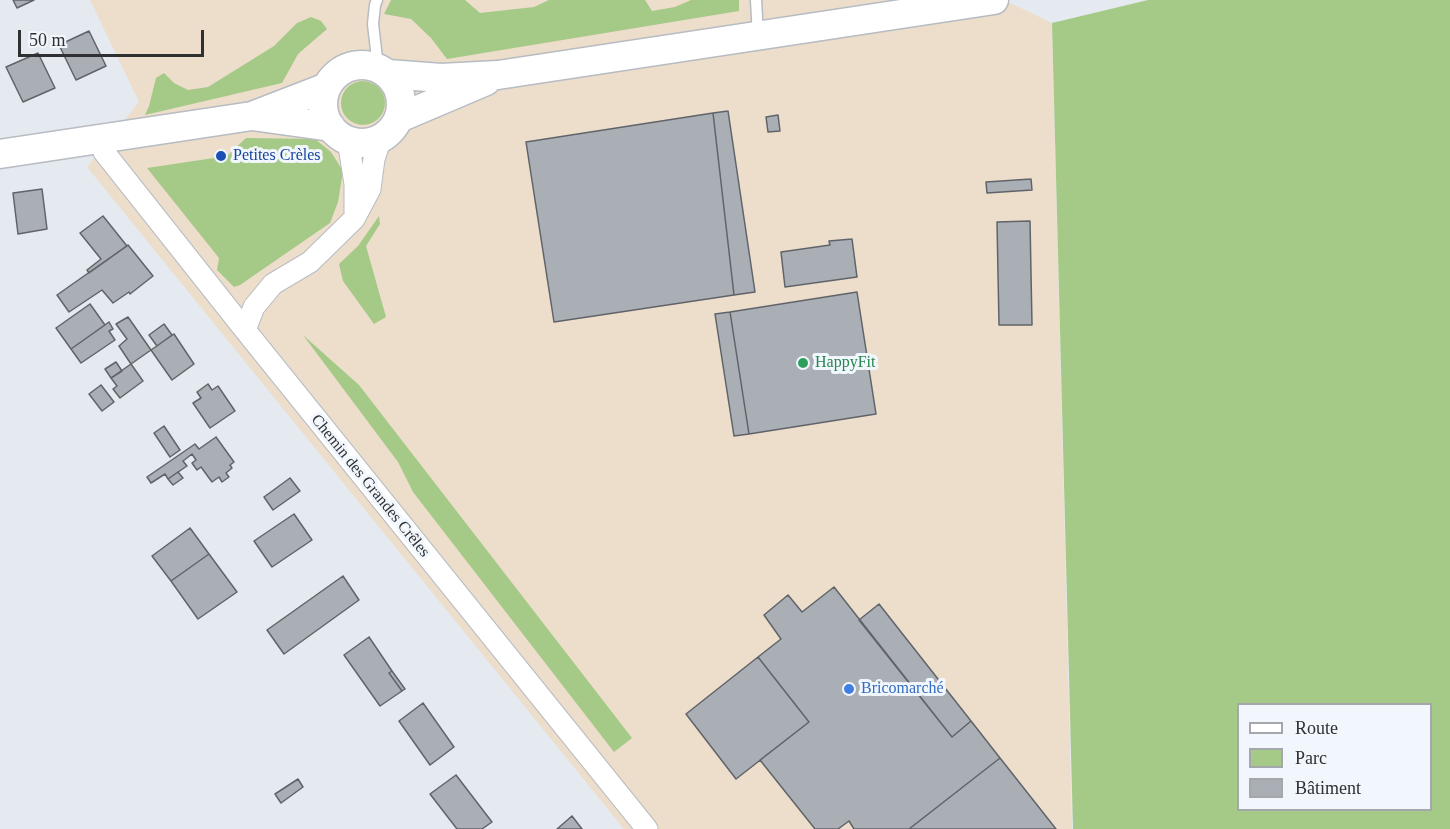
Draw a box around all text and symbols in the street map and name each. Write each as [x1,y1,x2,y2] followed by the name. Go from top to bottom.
[21,18,207,56] scale bar
[29,30,66,50] text: 50 m
[233,146,321,166] place label: Petites Crèles
[214,149,228,163] marker: Petites Crèles
[815,353,875,373] place label: HappyFit
[796,356,810,370] marker: HappyFit
[306,411,434,561] street label: Chemin des Grandes Crêles
[861,679,944,699] place label: Bricomarché
[842,682,856,696] marker: Bricomarché
[1237,703,1432,811] legend
[1295,718,1338,738] text: Route
[1295,748,1327,768] text: Parc
[1295,778,1361,798] text: Bâtiment

